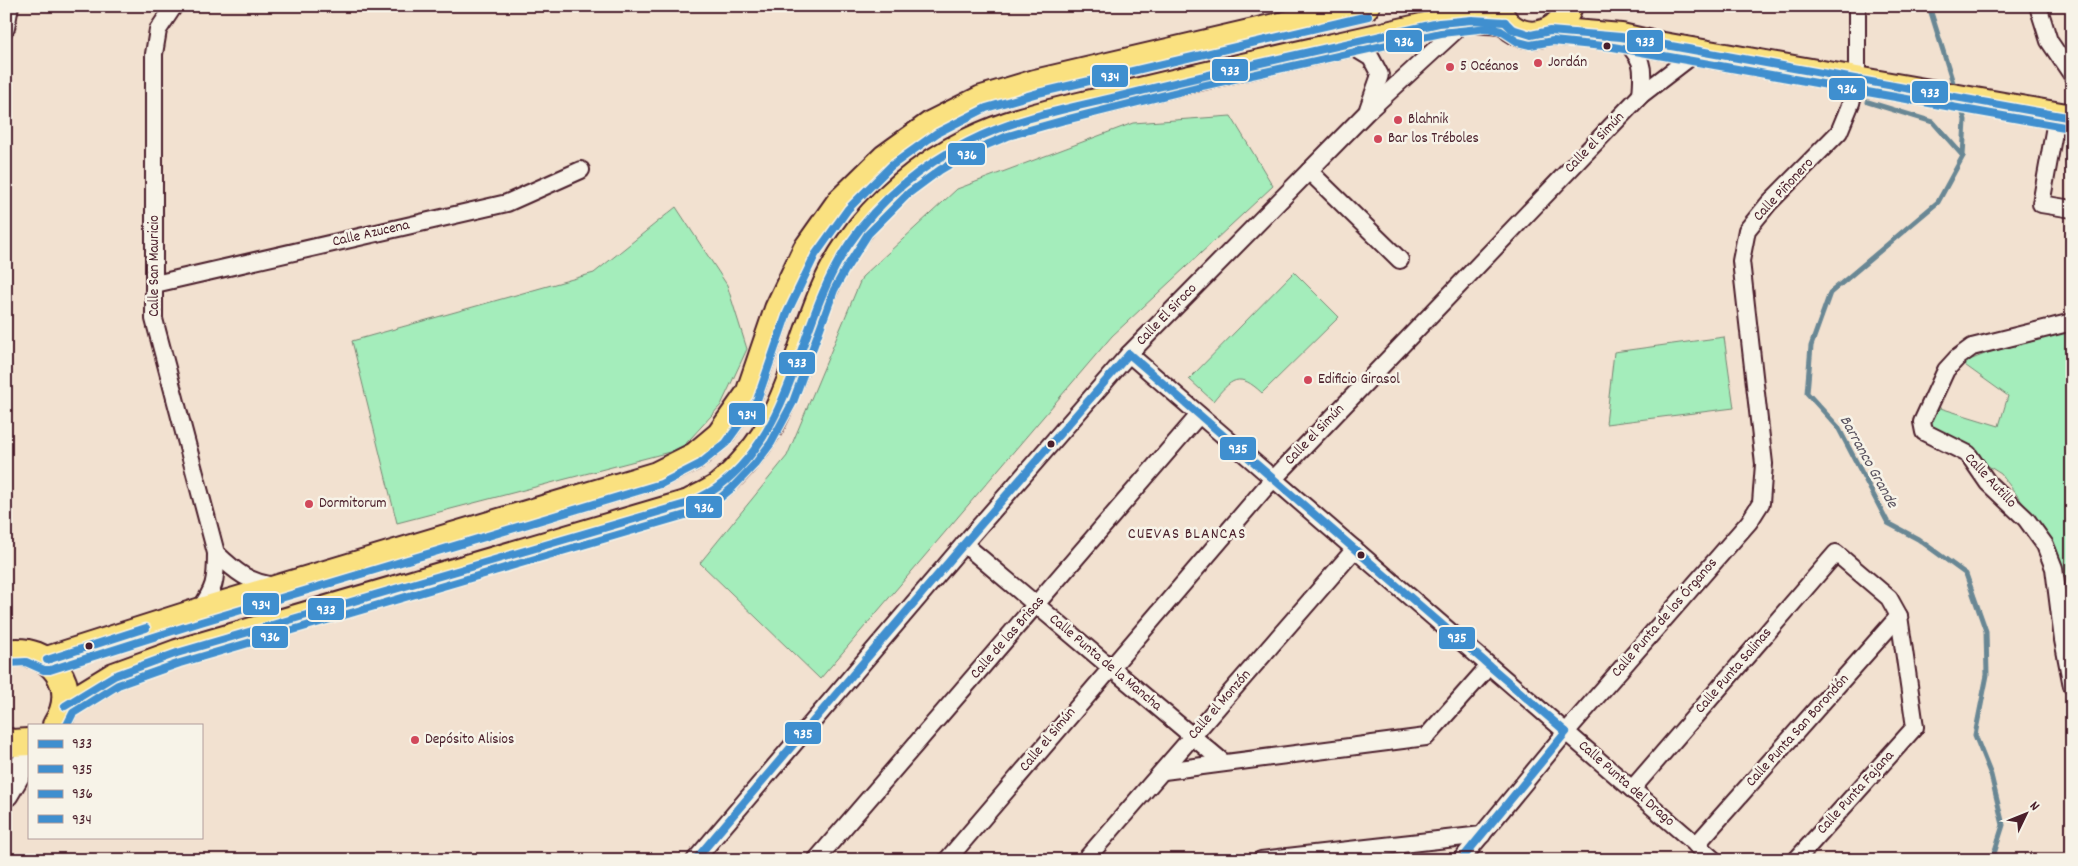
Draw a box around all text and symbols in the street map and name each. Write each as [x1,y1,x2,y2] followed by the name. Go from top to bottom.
[1385,29,1423,53] line badge: 936
[1626,29,1664,53] line badge: 933
[1394,33,1414,53] text: 936
[1636,33,1654,53] text: 933
[1602,41,1612,51] unlabelled marker
[1548,52,1587,74] place label: Jordán
[1460,56,1518,78] place label: 5 Océanos
[1532,57,1544,69] marker: Jordán
[1211,58,1249,82] line badge: 933
[1444,61,1456,73] marker: 5 Océanos
[1221,62,1239,82] text: 933
[1091,64,1129,88] line badge: 934
[1101,68,1119,88] text: 934
[1828,77,1866,101] line badge: 936
[1837,80,1857,100] text: 936
[1911,80,1949,104] line badge: 933
[1921,84,1939,104] text: 933
[1560,107,1630,179] street label: Calle el Simún
[1408,109,1448,131] place label: Blahnik
[1392,114,1404,126] marker: Blahnik
[1388,128,1479,150] place label: Bar los Tréboles
[1372,133,1384,145] marker: Bar los Tréboles
[947,142,986,166] line badge: 936
[957,146,977,166] text: 936
[1748,153,1820,227] street label: Calle Piñonero
[330,214,413,254] street label: Calle Azucena
[144,215,166,317] street label: Calle San Mauricio
[1131,278,1203,351] street label: Calle El Siroco
[778,351,816,375] line badge: 933
[788,354,806,374] text: 933
[1318,369,1400,391] place label: Edificio Girasol
[1302,374,1314,386] marker: Edificio Girasol
[1280,399,1350,471] street label: Calle el Simún
[728,402,766,426] line badge: 934
[738,406,756,426] text: 934
[1833,412,1903,513] water label: Barranco Grande
[1219,436,1257,461] line badge: 935
[1046,439,1056,449] unlabelled marker
[1228,440,1248,460] text: 935
[1959,448,2022,514] street label: Calle Autillo
[319,493,387,515] place label: Dormitorum
[685,495,723,519] line badge: 936
[303,498,315,510] marker: Dormitorum
[694,499,714,519] text: 936
[1128,523,1246,546] district label: CUEVAS BLANCAS
[1356,550,1366,560] unlabelled marker
[1607,553,1723,683] street label: Calle Punta de los Órganos
[966,591,1050,685] street label: Calle de las Brisas
[242,592,280,616] line badge: 934
[252,596,270,616] text: 934
[307,597,345,621] line badge: 933
[317,601,335,621] text: 933
[1044,609,1167,718] street label: Calle Punta de la Mancha
[1690,623,1778,719] street label: Calle Punta Salinas
[251,625,289,649] line badge: 936
[1438,626,1476,650] line badge: 935
[260,628,280,648] text: 936
[1447,629,1467,649] text: 935
[84,641,94,651] unlabelled marker
[1183,665,1257,745] street label: Calle el Monzón
[1741,670,1855,792] street label: Calle Punta San Borondón
[1014,703,1082,777] street label: Calle el Simún
[784,721,822,745] line badge: 935
[28,724,202,838] legend
[793,725,813,745] text: 935
[425,729,514,751] place label: Depósito Alisios
[72,734,92,756] text: 933
[409,734,421,746] marker: Depósito Alisios
[1573,736,1680,833] street label: Calle Punta del Drago
[1812,745,1900,840] street label: Calle Punta Fajana
[72,760,93,782] text: 935
[72,784,93,806] text: 936
[2000,788,2050,838] north arrow
[2024,797,2044,816] text: N
[72,810,92,832] text: 934

